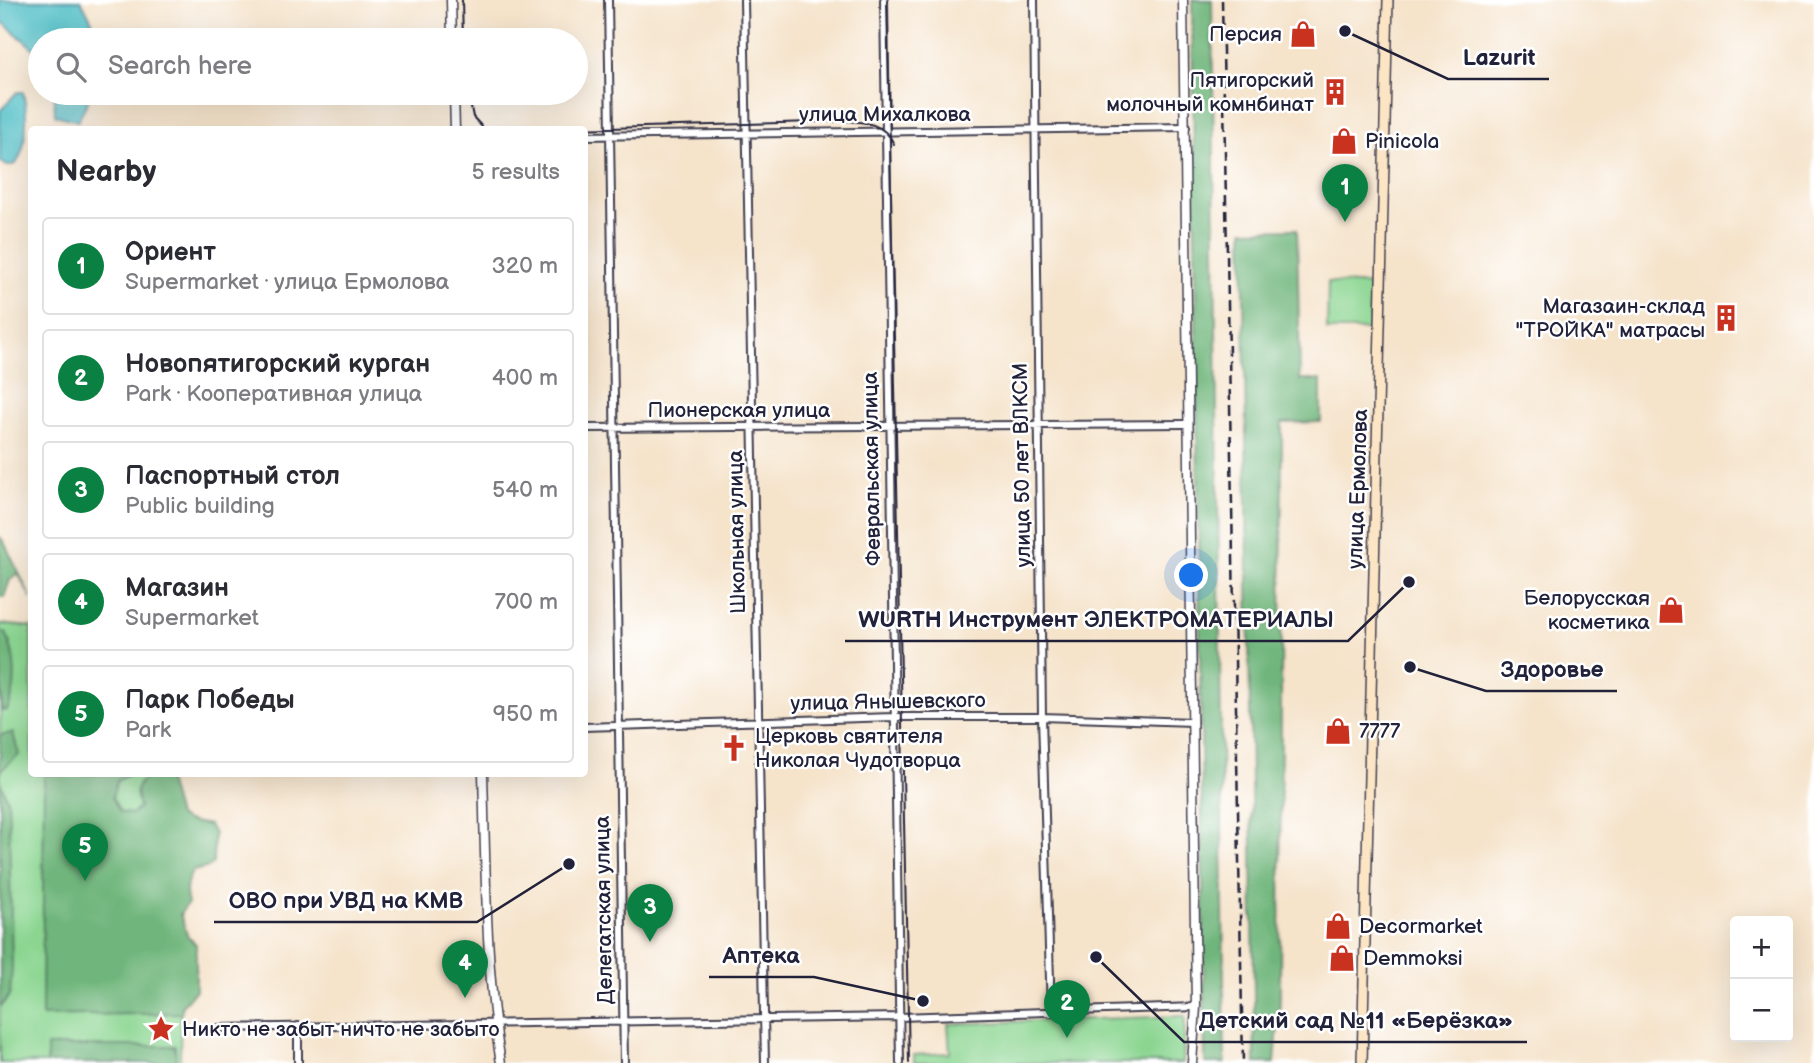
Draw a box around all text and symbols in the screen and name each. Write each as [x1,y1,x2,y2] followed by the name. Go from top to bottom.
[1288,19,1318,49] shop icon: Персия
[1209,22,1282,47] place label: Персия
[28,28,588,105] search box
[1448,35,1549,79] callout: Lazurit
[1463,44,1536,72] text: Lazurit
[52,48,90,86] icon: search
[108,51,252,82] text: Search here
[1106,68,1314,117] place label: Пятигорский молочный комнбинат
[1320,77,1350,107] building icon: Пятигорский молочный комнбинат
[799,102,972,127] street label: улица Михалкова
[1329,126,1359,156] shop icon: Pinicola
[1365,129,1439,154] place label: Pinicola
[56,154,156,190] text: Nearby
[472,158,560,186] text: 5 results
[1322,164,1368,222] pin: 1
[125,237,216,268] text: Ориент
[76,252,86,280] text: 1
[492,252,558,280] text: 320 m
[125,268,449,296] text: Supermarket · улица Ермолова
[1516,294,1705,343] place label: Магазаин-склад "ТРОЙКА" матрасы
[1711,303,1741,333] building icon: Магазаин-склад "ТРОЙКА" матрасы
[125,349,430,380] text: Новопятигорский курган
[1008,363,1036,567] street label: улица 50 лет ВЛКСМ
[74,364,88,392] text: 2
[492,364,558,392] text: 400 m
[858,371,886,566] street label: Февральская улица
[125,380,422,408] text: Park · Кооперативная улица
[648,398,831,423] street label: Пионерская улица
[1343,408,1373,569] street label: улица Ермолова
[723,449,751,614] street label: Школьная улица
[125,461,340,492] text: Паспортный стол
[74,476,88,504] text: 3
[492,476,558,504] text: 540 m
[125,492,275,520] text: Public building
[1174,558,1208,592] your location
[125,573,229,604] text: Магазин
[1524,586,1651,635] place label: Белорусская косметика
[74,588,88,616] text: 4
[494,588,558,616] text: 700 m
[1656,595,1686,625] shop icon: Белорусская косметика
[845,597,1348,641] callout: WURTH Инструмент ЭЛЕКТРОМАТЕРИАЛЫ
[125,604,259,632] text: Supermarket
[858,606,1334,634] text: WURTH Инструмент ЭЛЕКТРОМАТЕРИАЛЫ
[1486,647,1617,691] callout: Здоровье
[1500,656,1604,684] text: Здоровье
[125,685,295,716] text: Парк Победы
[790,688,986,716] street label: улица Янышевского
[74,700,88,728] text: 5
[493,700,558,728] text: 950 m
[125,716,171,744] text: Park
[1323,716,1353,746] shop icon: 7777
[1359,719,1401,744] place label: 7777
[755,724,961,773] place label: Церковь святителя Николая Чудотворца
[719,733,749,763] church icon: Церковь святителя Николая Чудотворца
[590,815,618,1005] street label: Делегатская улица
[62,823,108,881] pin: 5
[214,878,477,922] callout: ОВО при УВД на КМВ
[627,884,673,942] pin: 3
[229,887,464,915] text: ОВО при УВД на КМВ
[1323,911,1353,941] shop icon: Decormarket
[1359,914,1483,939] place label: Decormarket
[1730,916,1793,1042] map controls
[1730,916,1793,979] button: +
[709,933,814,977] callout: Аптека
[442,940,488,998] pin: 4
[721,942,800,970] text: Аптека
[1327,943,1357,973] shop icon: Demmoksi
[1363,946,1463,971] place label: Demmoksi
[1730,979,1793,1042] button: −
[1044,980,1090,1038] pin: 2
[1184,998,1527,1042] callout: Детский сад №11 «Берёзка»
[1199,1007,1513,1035] text: Детский сад №11 «Берёзка»
[146,1014,176,1044] place icon: Никто не забыт ничто не забыто
[182,1017,499,1042] place label: Никто не забыт ничто не забыто

